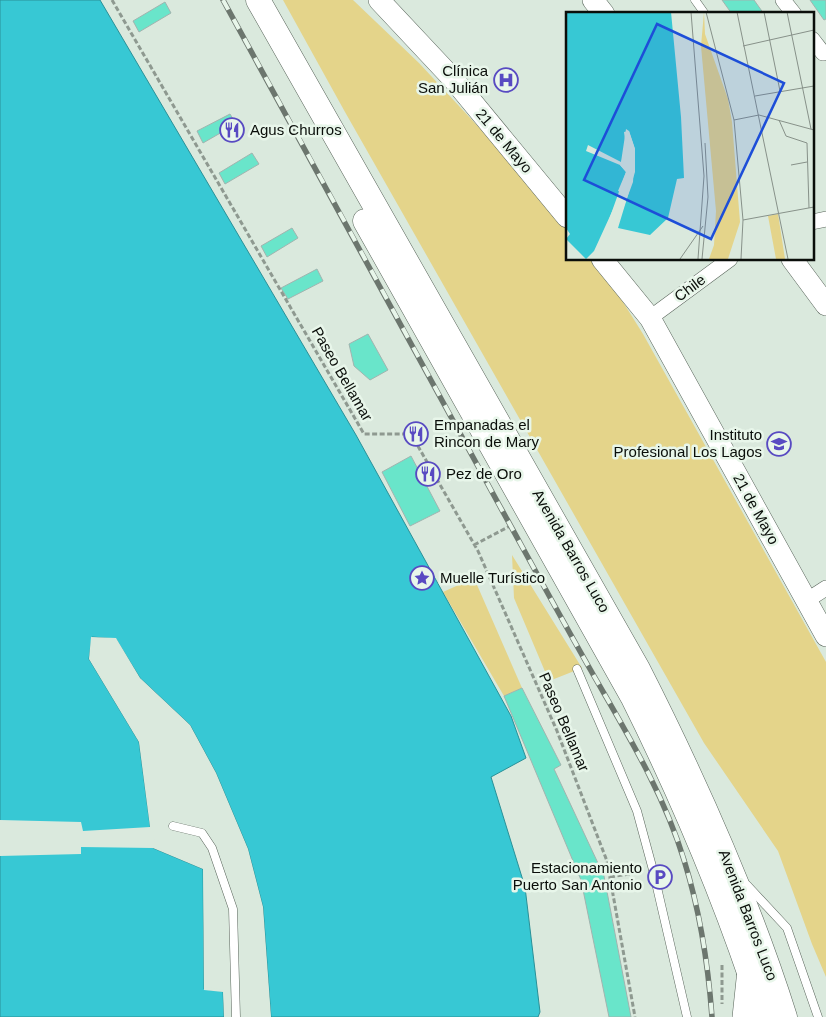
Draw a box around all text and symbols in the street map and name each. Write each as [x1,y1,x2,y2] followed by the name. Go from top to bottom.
[566,12,814,260] inset map
[418,62,489,96] place label: Clínica San Julián
[493,67,519,93] hospital icon: Clínica San Julián
[473,105,536,176] street label: 21 de Mayo
[219,117,245,143] restaurant icon: Agus Churros
[250,121,342,138] place label: Agus Churros
[671,271,708,305] street label: Chile
[309,324,376,424] street label: Paseo Bellamar
[434,416,540,450] place label: Empanadas el Rincon de Mary
[403,421,429,447] restaurant icon: Empanadas el Rincon de Mary
[614,426,762,460] place label: Instituto Profesional Los Lagos
[766,431,792,457] school or university icon: Instituto Profesional Los Lagos
[415,461,441,487] restaurant icon: Pez de Oro
[446,465,522,482] place label: Pez de Oro
[730,470,783,547] street label: 21 de Mayo
[529,486,614,615] street label: Avenida Barros Luco
[409,565,435,591] place icon: Muelle Turístico
[440,569,545,586] place label: Muelle Turístico
[536,670,593,774] street label: Paseo Bellamar
[716,847,781,983] street label: Avenida Barros Luco
[513,859,642,893] place label: Estacionamiento Puerto San Antonio
[647,864,673,890] parking icon: Estacionamiento Puerto San Antonio

